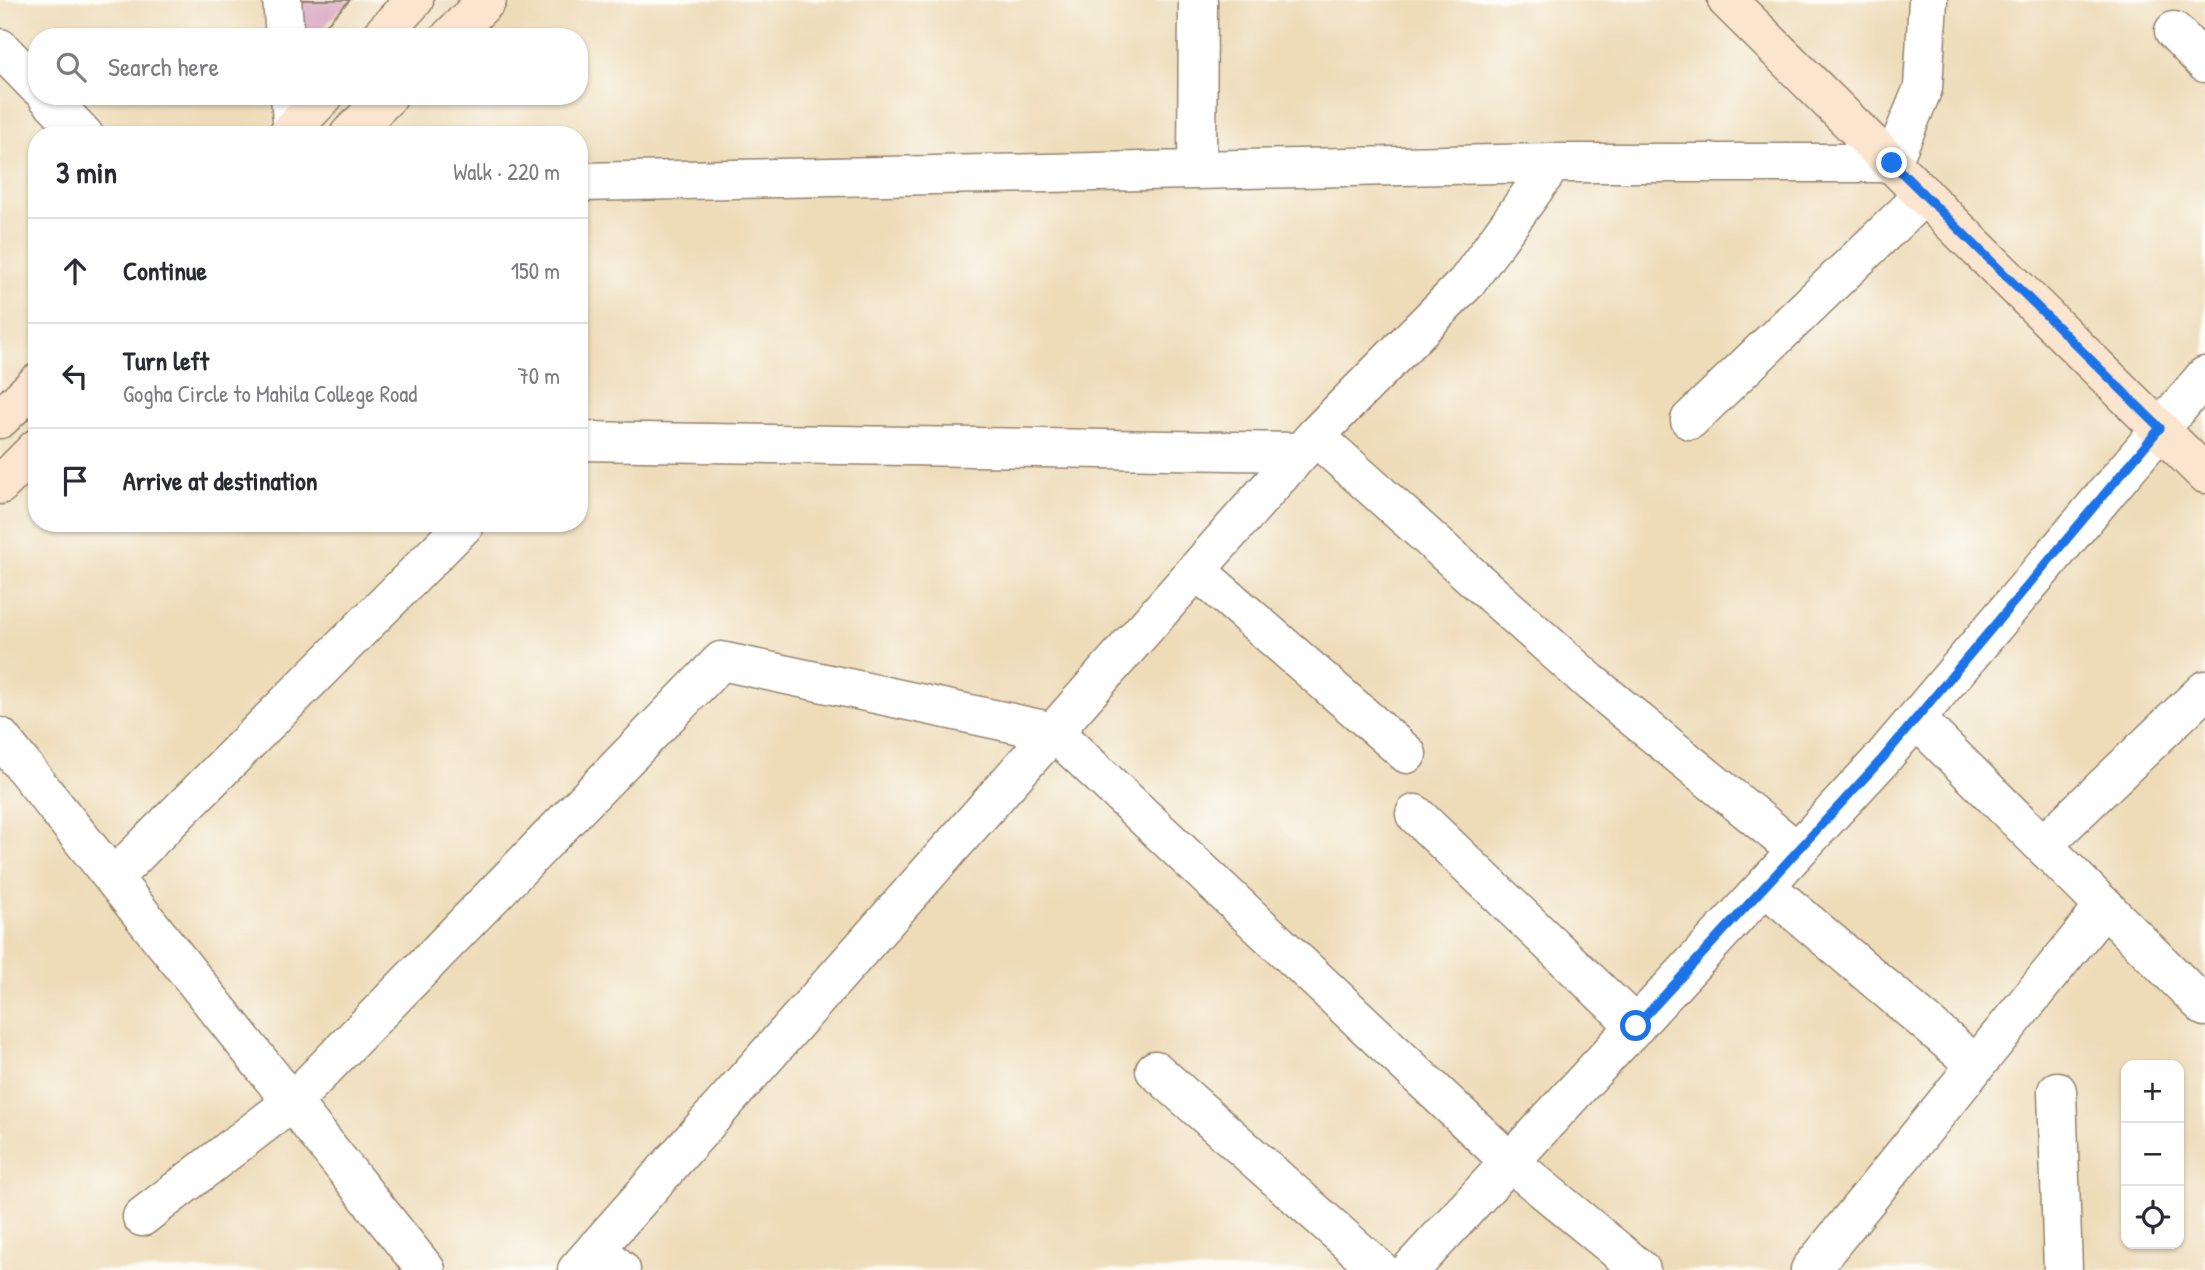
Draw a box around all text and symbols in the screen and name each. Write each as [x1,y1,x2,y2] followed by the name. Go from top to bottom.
[28,28,588,105] search box
[52,48,90,86] icon: search
[108,49,219,84] text: Search here
[1876,147,1907,178] route end
[56,152,117,192] text: 3 min
[453,156,560,187] text: Walk · 220 m
[56,252,94,290] icon: ahead
[123,253,207,288] text: Continue
[511,255,560,286] text: 150 m
[123,343,209,378] text: Turn left
[56,357,94,395] icon: left
[517,360,560,391] text: 70 m
[123,378,417,409] text: Gogha Circle to Mahila College Road
[56,462,94,500] icon: arrive
[123,463,318,498] text: Arrive at destination
[1620,1010,1651,1041] route start
[2121,1060,2184,1249] map controls
[2121,1060,2184,1123] button: +
[2121,1123,2184,1186] button: −
[2121,1186,2184,1249] button: locate

